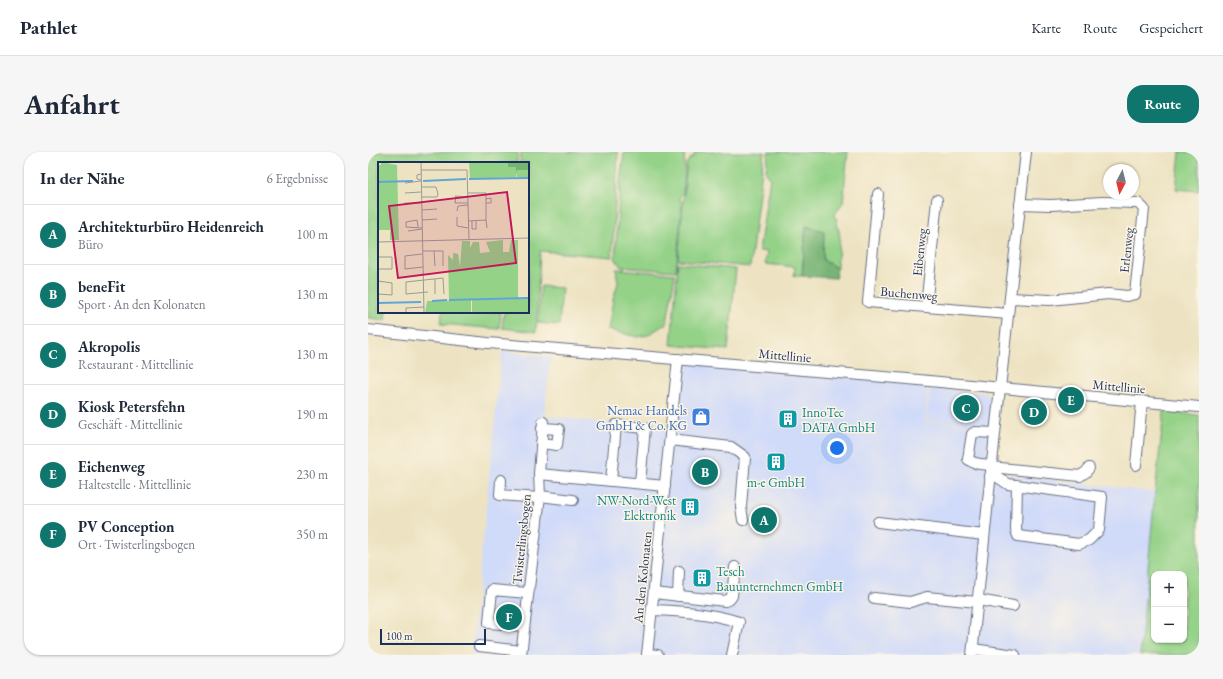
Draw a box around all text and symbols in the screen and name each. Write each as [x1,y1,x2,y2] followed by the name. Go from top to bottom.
[20,15,77,40] text: Pathlet
[1031,19,1061,37] text: Karte
[1083,19,1117,37] text: Route
[1139,19,1203,37] text: Gespeichert
[1127,85,1199,123] button: Route
[24,86,120,122] text: Anfahrt
[378,162,529,313] inset map
[1103,164,1139,200] north arrow
[40,167,125,189] text: In der Nähe
[267,170,328,187] text: 6 Ergebnisse
[78,217,264,236] text: Architekturbüro Heidenreich
[48,226,58,243] text: A
[297,226,328,243] text: 100 m
[1116,226,1137,274] street label: Erlenweg
[909,227,931,277] street label: Eibenweg
[78,236,103,253] text: Büro
[78,277,125,296] text: beneFit
[880,283,939,304] street label: Buchenweg
[49,286,57,303] text: B
[297,286,328,303] text: 130 m
[78,296,206,313] text: Sport · An den Kolonaten
[78,337,140,356] text: Akropolis
[758,345,812,366] street label: Mittellinie
[48,346,58,363] text: C
[297,346,328,363] text: 130 m
[78,356,194,373] text: Restaurant · Mittellinie
[1092,376,1146,397] street label: Mittellinie
[1058,385,1084,415] pin: E
[953,393,979,423] pin: C
[78,397,185,416] text: Kiosk Petersfehn
[1021,397,1047,427] pin: D
[596,402,688,434] place label: Nemac Handels GmbH & Co. KG
[802,404,876,436] place label: InnoTec DATA GmbH
[48,406,58,423] text: D
[297,406,328,423] text: 190 m
[690,406,712,428] shop icon: Nemac Handels GmbH & Co. KG
[777,408,799,430] building icon: InnoTec DATA GmbH
[78,416,183,433] text: Geschäft · Mittellinie
[827,438,847,458] your location
[765,451,787,473] building icon: m-e GmbH
[78,457,145,476] text: Eichenweg
[692,457,718,487] pin: B
[49,466,57,483] text: E
[297,466,328,483] text: 230 m
[747,474,806,491] place label: m-e GmbH
[78,476,191,493] text: Haltestelle · Mittellinie
[597,492,677,524] place label: NW-Nord-West Elektronik
[508,493,535,585] street label: Twisterlingsbogen
[679,496,701,518] building icon: NW-Nord-West Elektronik
[751,505,777,535] pin: A
[78,517,175,536] text: PV Conception
[49,526,57,543] text: F
[297,526,328,543] text: 350 m
[629,530,656,625] street label: An den Kolonaten
[78,536,195,553] text: Ort · Twisterlingsbogen
[716,563,843,595] place label: Tesch Bauunternehmen GmbH
[691,567,713,589] building icon: Tesch Bauunternehmen GmbH
[1151,571,1187,643] map controls
[1151,571,1187,607] button: +
[496,602,522,632] pin: F
[1151,607,1187,643] button: −
[380,627,486,646] scale bar
[386,629,413,643] text: 100 m

